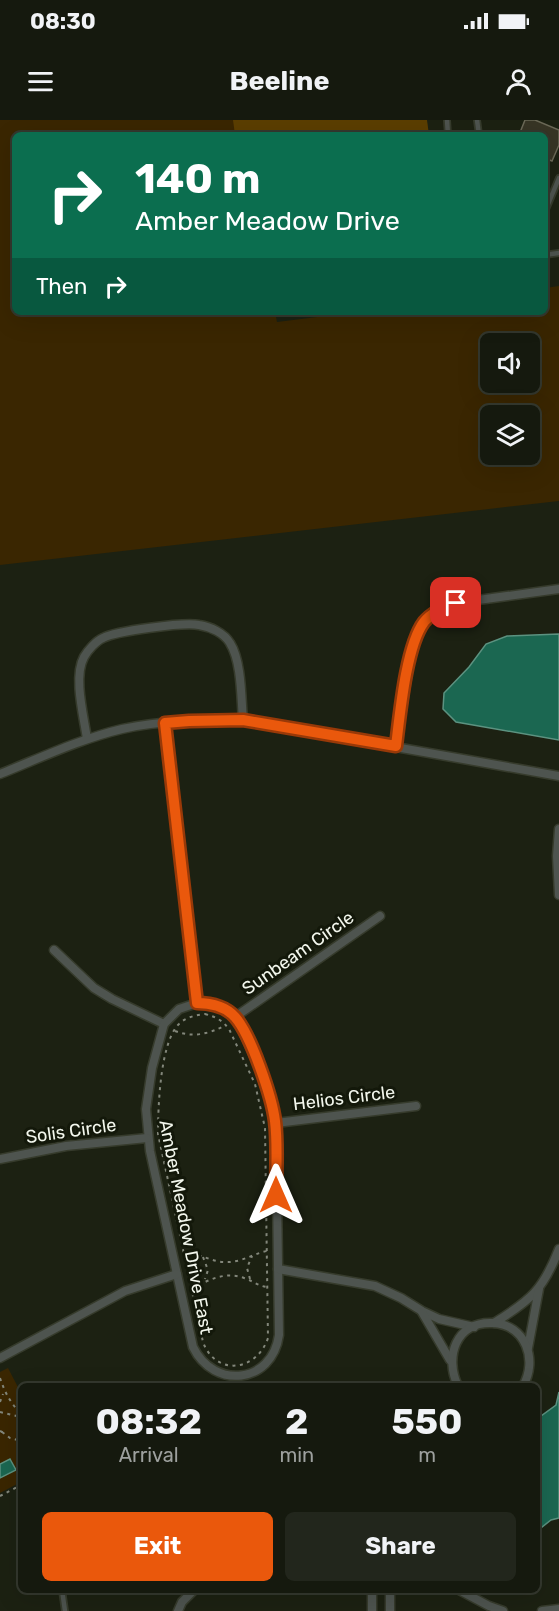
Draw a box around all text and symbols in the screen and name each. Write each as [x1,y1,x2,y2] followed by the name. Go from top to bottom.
[30,8,96,35] text: 08:30
[24,65,57,98] icon: menu
[230,65,329,97] text: Beeline
[502,65,535,98] icon: person
[135,154,261,204] text: 140 m
[36,156,114,234] icon: right
[135,205,400,237] text: Amber Meadow Drive
[99,270,132,303] icon: right
[36,273,87,300] text: Then
[480,333,540,465] map controls
[480,333,540,393] button: sound
[480,405,540,465] button: layers
[430,577,481,628] pin
[439,586,472,619] icon: arrive
[238,906,358,1000] street label: Sunbeam Circle
[292,1081,396,1115] street label: Helios Circle
[24,1114,118,1148] street label: Solis Circle
[154,1118,218,1336] street label: Amber Meadow Drive East
[244,1163,308,1227] position arrow
[95,1400,202,1443] text: 08:32
[285,1400,308,1443] text: 2
[392,1400,463,1443] text: 550
[119,1443,179,1467] text: Arrival
[279,1443,314,1467] text: min
[418,1443,436,1467] text: m
[42,1512,273,1581] button: Exit
[285,1512,516,1581] button: Share

